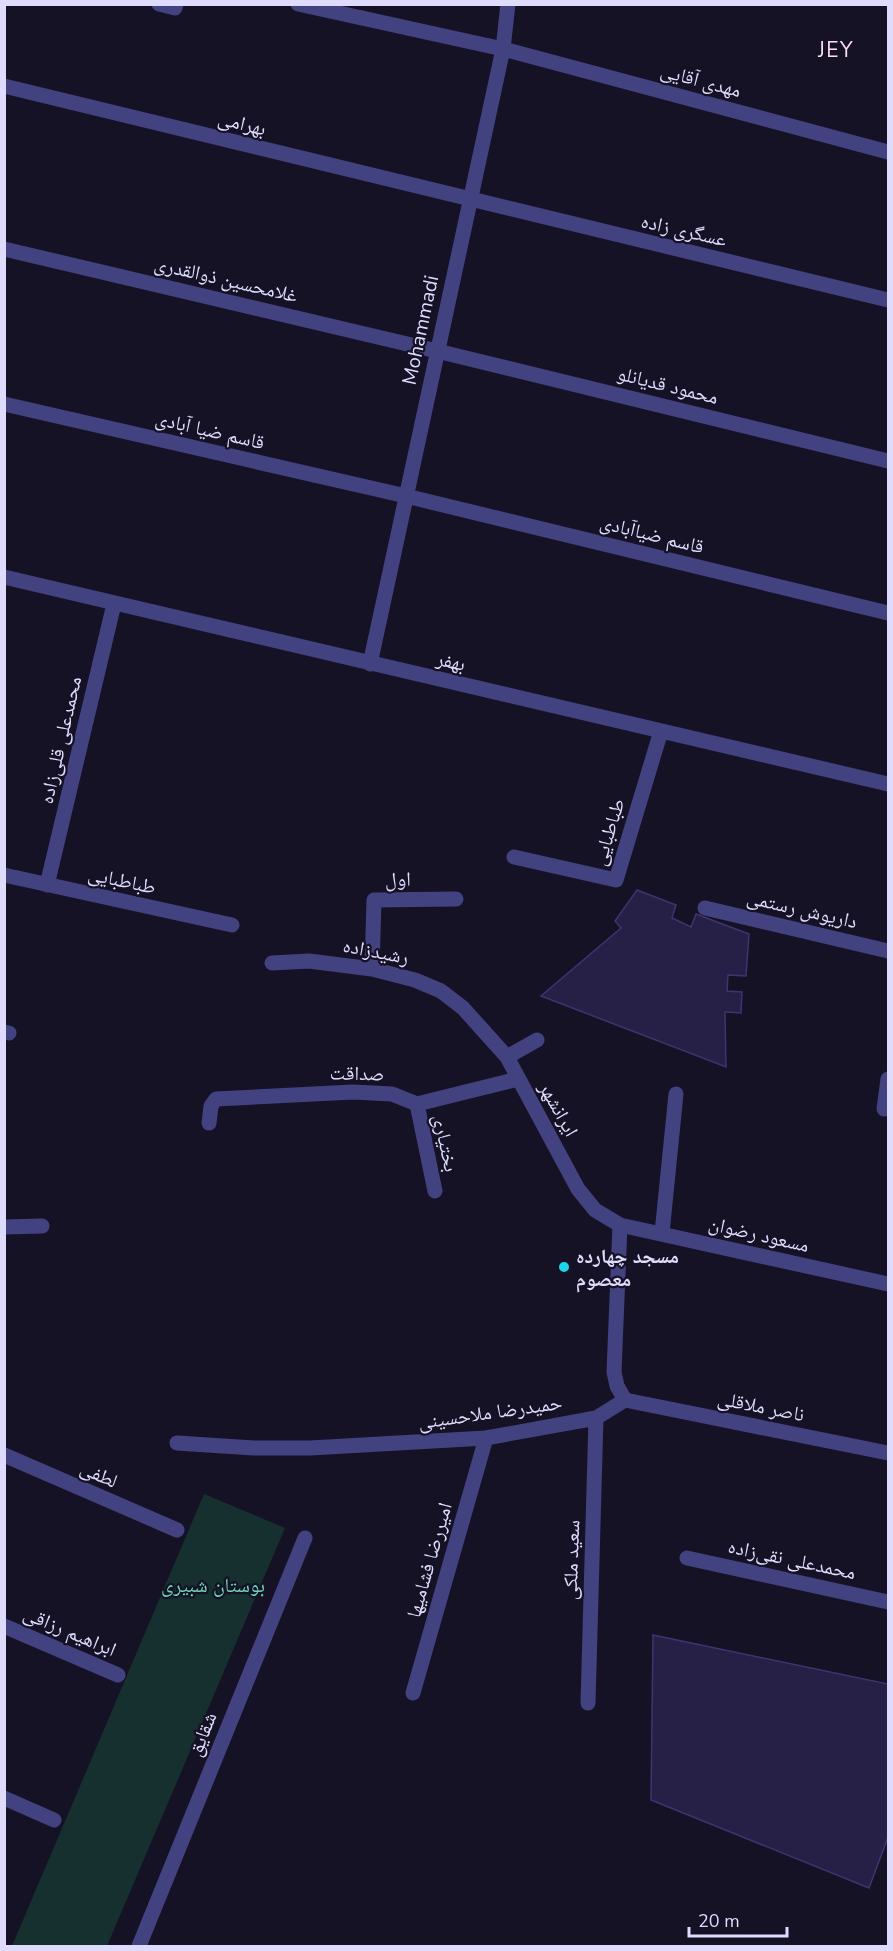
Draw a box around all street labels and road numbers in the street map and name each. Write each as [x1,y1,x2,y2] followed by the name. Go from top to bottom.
[658,57,744,104] street label: مهدی آقایی
[215,104,269,142] street label: بهرامی
[638,208,729,253] street label: عسگری زاده
[152,250,300,309] street label: غلامحسین ذوالقدری
[396,273,445,387] street label: Mohammadi
[615,360,721,411] street label: محمود قدیانلو
[153,405,267,456] street label: قاسم ضیا آبادی
[597,509,707,560] street label: قاسم ضیاآبادی
[433,645,468,678] street label: بهفر
[33,674,88,806] street label: محمدعلی قلی‌زاده
[586,795,631,869] street label: طباطبایی
[85,860,158,901] street label: طباطبایی
[385,866,411,893] street label: اول
[744,884,860,935] street label: داریوش رستمی
[341,932,411,971] street label: رشیدزاده
[329,1060,385,1087] street label: صداقت
[532,1076,585,1142] street label: ایرانشهر
[426,1112,465,1174] street label: بختیاری
[706,1210,812,1259] street label: مسعود رضوان
[715,1385,807,1428] street label: ناصر ملاقلی
[416,1389,564,1436] street label: حمیدرضا ملاحسینی
[76,1454,122,1495] street label: لطفی
[400,1499,459,1621] street label: امیررضا فشامیها
[557,1519,586,1601] street label: سعید ملکی
[726,1533,858,1586] street label: محمدعلی نقی‌زاده
[19,1600,120,1663] street label: ابراهیم رزاقی
[181,1708,224,1760] street label: شقایق

